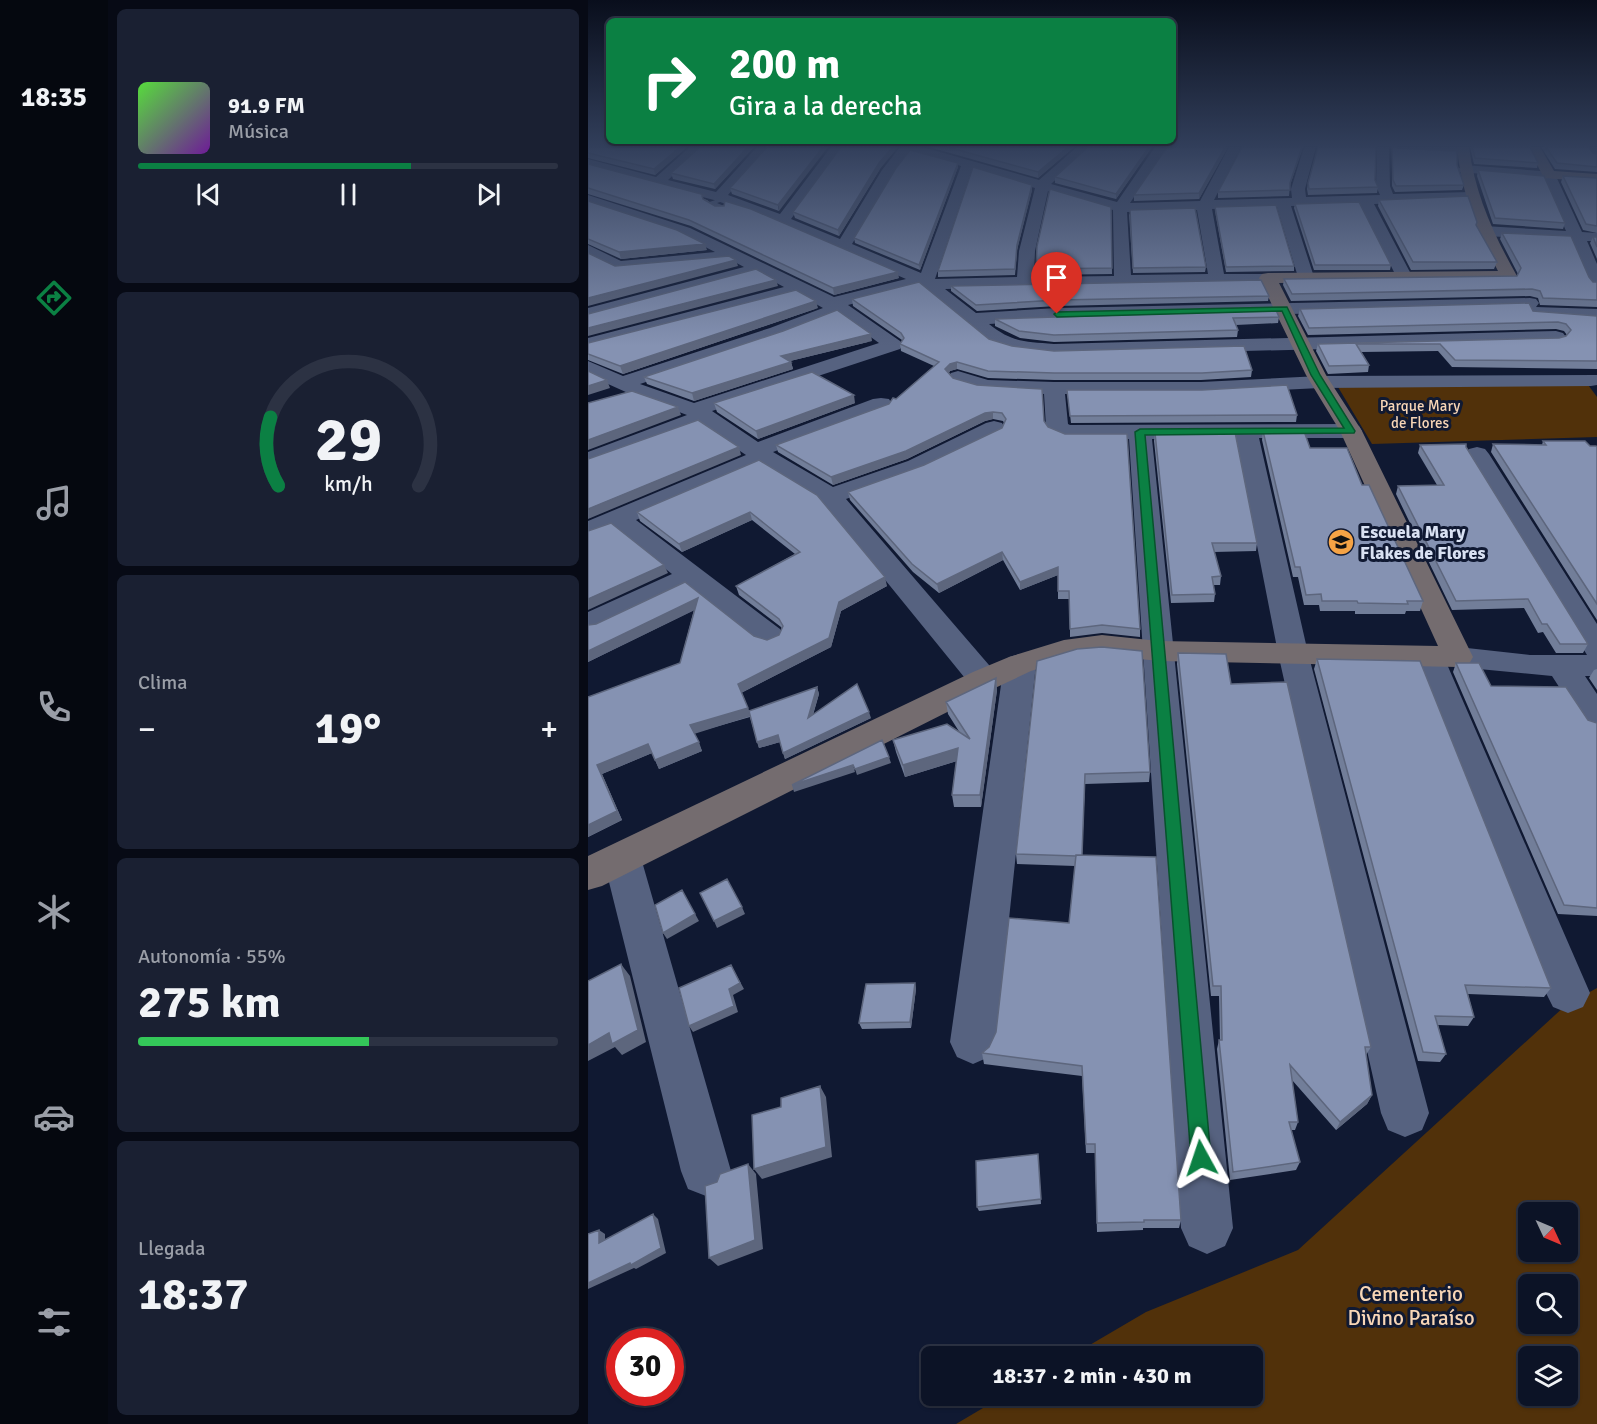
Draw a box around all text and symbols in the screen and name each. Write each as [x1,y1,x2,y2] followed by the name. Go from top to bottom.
[729,39,840,90] text: 200 m
[630,42,708,120] icon: right
[21,81,87,114] text: 18:35
[729,90,922,123] text: Gira a la derecha
[228,92,305,119] text: 91.9 FM
[228,119,289,144] text: Música
[192,178,225,211] icon: previous
[332,178,365,211] icon: pause
[472,178,505,211] icon: next
[1031,252,1082,314] pin
[1040,261,1073,294] icon: arrive
[33,277,75,319] icon: directions
[1380,397,1460,432] park label: Parque Mary de Flores
[314,401,382,478] text: 29
[324,471,372,497] text: km/h
[33,482,75,524] icon: music
[1360,521,1485,564] place label: Escuela Mary Flakes de Flores
[1326,527,1356,557] school or university icon: Escuela Mary Flakes de Flores
[138,670,187,695] text: Clima
[33,686,75,728] icon: phone
[315,701,381,756] text: 19°
[138,709,156,750] text: −
[540,709,558,750] text: +
[33,891,75,933] icon: climate
[138,944,286,969] text: Autonomía · 55%
[138,975,281,1030] text: 275 km
[33,1096,75,1138] icon: car
[1169,1126,1233,1190] position arrow
[1518,1202,1578,1262] north arrow
[1518,1202,1578,1406] map controls
[138,1236,205,1261] text: Llegada
[138,1267,248,1322] text: 18:37
[1518,1274,1578,1334] button: search
[1347,1281,1475,1331] park label: Cementerio Divino Paraíso
[33,1301,75,1343] icon: filters
[606,1328,684,1406] speed limit sign: 30
[1518,1346,1578,1406] button: layers
[992,1362,1192,1389] text: 18:37 · 2 min · 430 m

